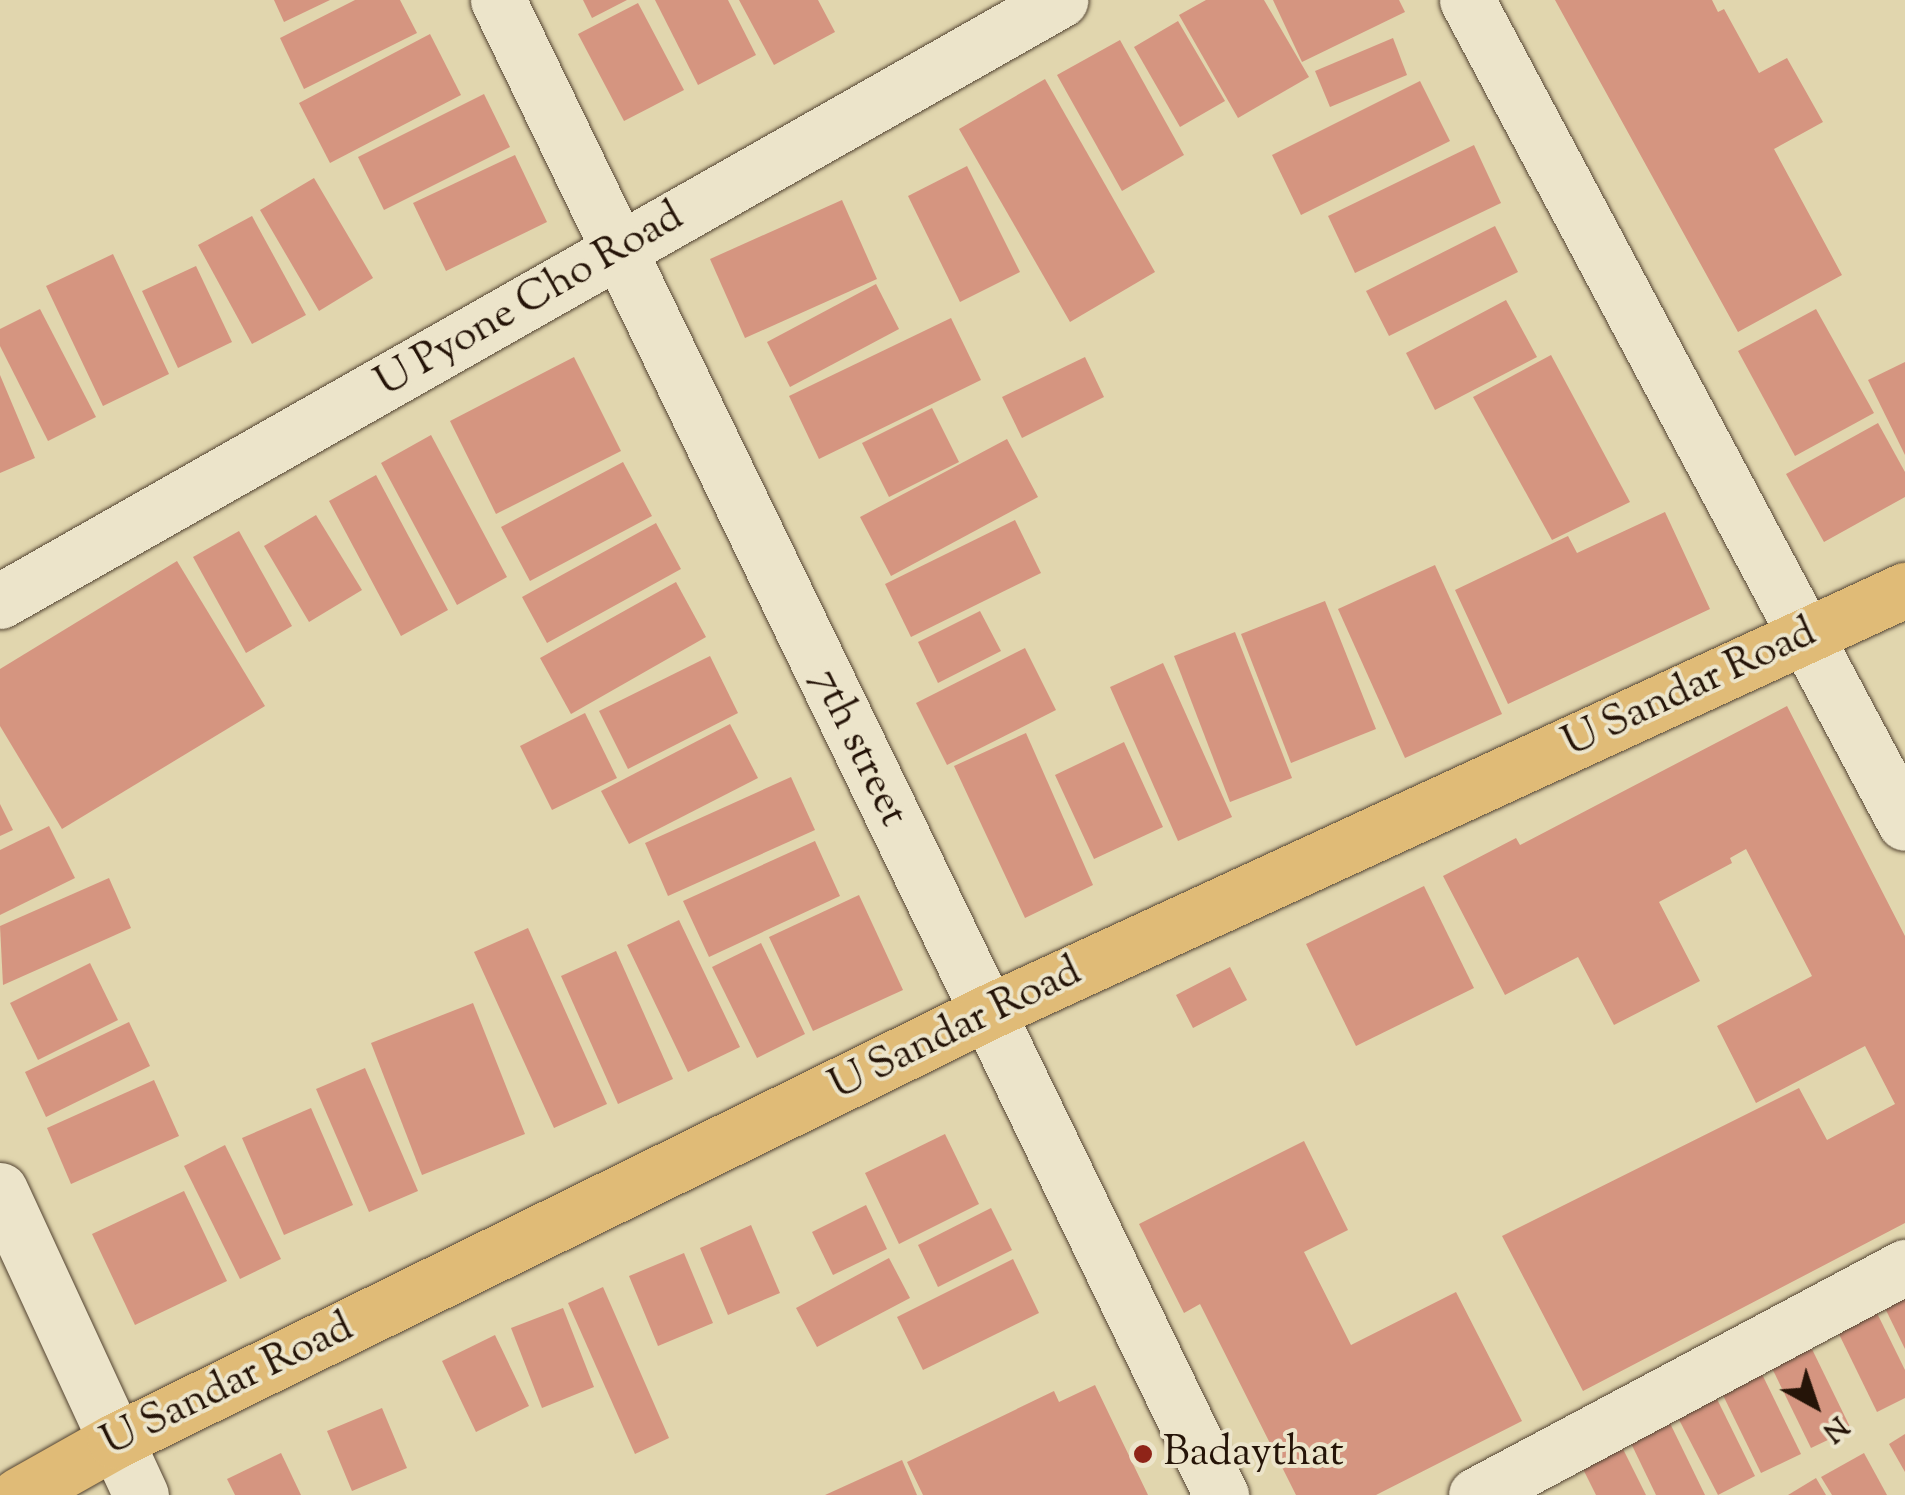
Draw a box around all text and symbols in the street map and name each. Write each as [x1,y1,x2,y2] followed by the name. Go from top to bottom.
[367,192,693,410] street label: U Pyone Cho Road
[1555,608,1825,770] street label: U Sandar Road
[798,661,918,835] street label: 7th street
[822,947,1090,1113] street label: U Sandar Road
[94,1303,362,1469] street label: U Sandar Road
[1765,1355,1865,1455] north arrow
[1813,1405,1856,1450] text: N
[1163,1429,1344,1479] place label: Badaythat
[1132,1443,1154,1465] marker: Badaythat

